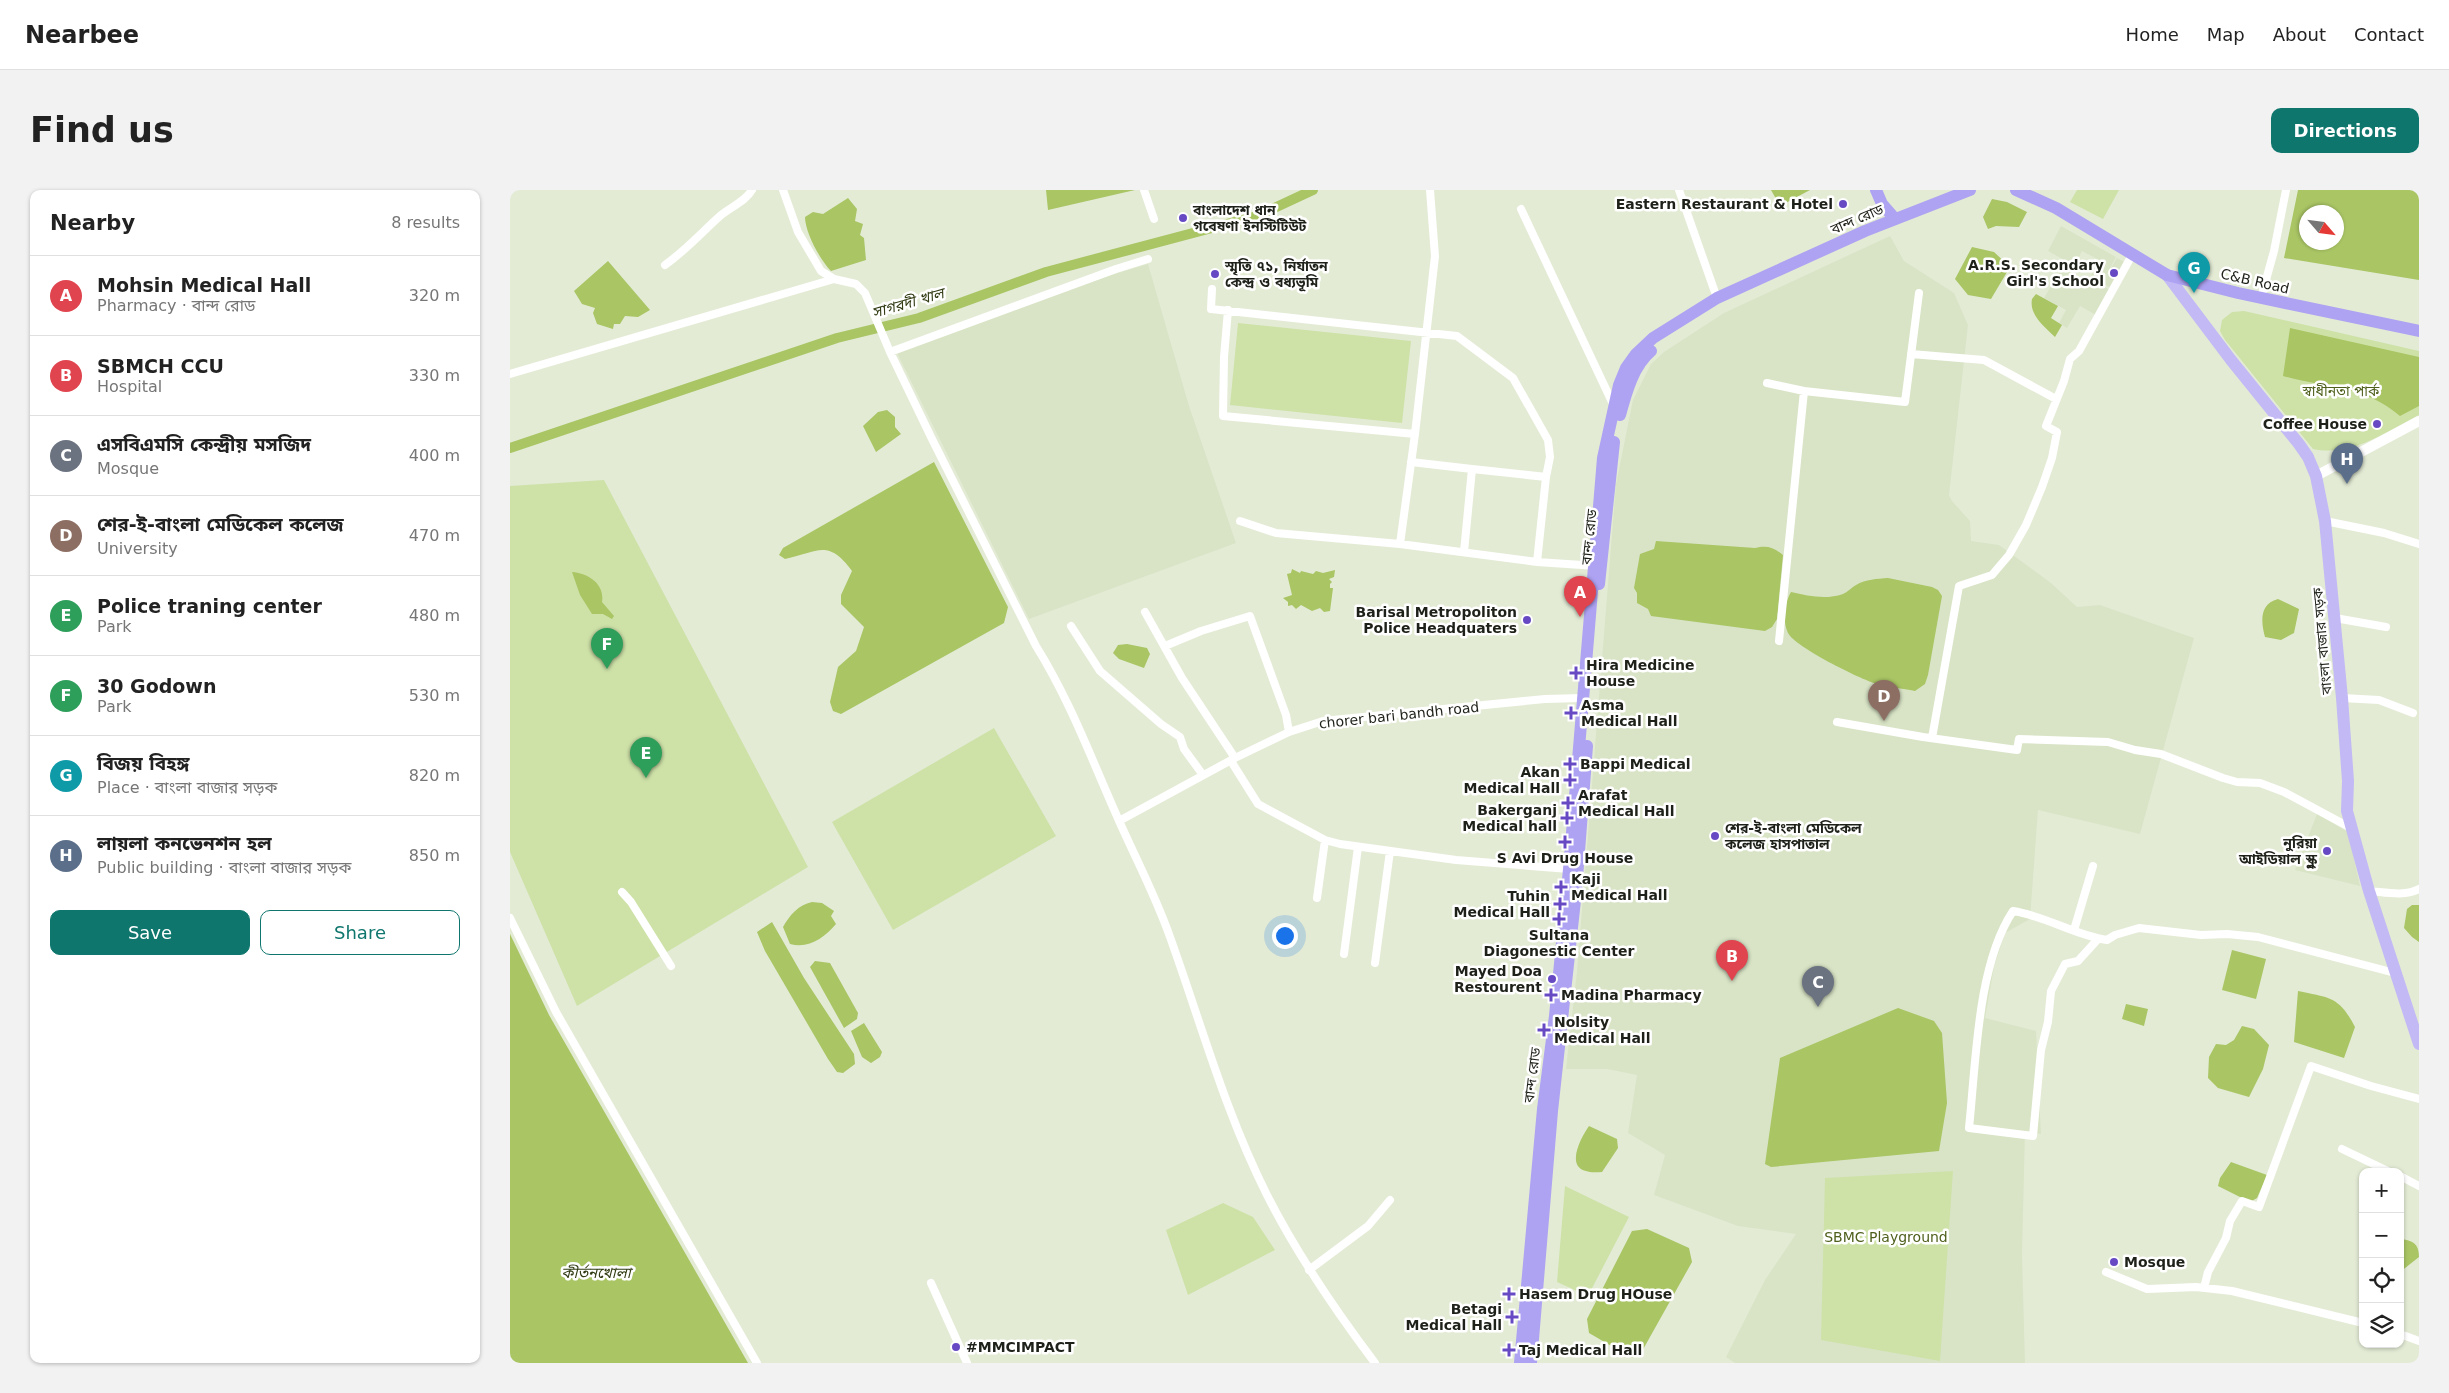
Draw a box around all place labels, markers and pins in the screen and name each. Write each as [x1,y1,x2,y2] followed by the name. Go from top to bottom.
[1616,196,1833,212] place label: Eastern Restaurant & Hotel
[1837,198,1849,210] marker: Eastern Restaurant & Hotel
[1192,202,1306,234] place label: বাংলাদেশ ধান গবেষণা ইনস্টিটিউট
[1177,212,1189,224] marker: বাংলাদেশ ধান গবেষণা ইনস্টিটিউট
[2178,252,2210,293] pin: G
[1224,257,1328,292] place label: স্মৃতি ৭১, নির্যাতন কেন্দ্র ও বধ্যভূমি
[1968,257,2104,289] place label: A.R.S. Secondary Girl's School
[2108,267,2120,279] marker: A.R.S. Secondary Girl's School
[1209,268,1221,280] marker: স্মৃতি ৭১, নির্যাতন কেন্দ্র ও বধ্যভূমি
[2263,416,2367,432] place label: Coffee House
[2371,418,2383,430] marker: Coffee House
[2331,443,2363,484] pin: H
[1564,576,1596,617] pin: A
[1356,604,1517,636] place label: Barisal Metropoliton Police Headquaters
[1521,614,1533,626] marker: Barisal Metropoliton Police Headquaters
[591,628,623,669] pin: F
[1586,657,1695,689] place label: Hira Medicine House
[1570,667,1582,679] marker: Hira Medicine House
[1868,680,1900,721] pin: D
[1581,697,1677,729] place label: Asma Medical Hall
[1565,707,1577,719] marker: Asma Medical Hall
[630,737,662,778] pin: E
[1580,756,1691,772] place label: Bappi Medical
[1564,758,1576,770] marker: Bappi Medical
[1464,764,1560,796] place label: Akan Medical Hall
[1564,774,1576,786] marker: Akan Medical Hall
[1578,787,1674,819] place label: Arafat Medical Hall
[1562,797,1574,809] marker: Arafat Medical Hall
[1462,802,1557,834] place label: Bakerganj Medical hall
[1561,812,1573,824] marker: Bakerganj Medical hall
[1724,820,1862,852] place label: শের-ই-বাংলা মেডিকেল কলেজ হাসপাতাল
[1709,830,1721,842] marker: শের-ই-বাংলা মেডিকেল কলেজ হাসপাতাল
[2238,835,2318,869] place label: নুরিয়া আইডিয়াল স্কুল
[1559,836,1571,848] marker: S Avi Drug House
[2321,845,2333,857] marker: নুরিয়া আইডিয়াল স্কুল
[1497,850,1633,866] place label: S Avi Drug House
[1571,871,1667,903] place label: Kaji Medical Hall
[1555,881,1567,893] marker: Kaji Medical Hall
[1454,888,1550,920] place label: Tuhin Medical Hall
[1554,898,1566,910] marker: Tuhin Medical Hall
[1553,913,1565,925] marker: Sultana Diagonestic Center
[1484,927,1634,959] place label: Sultana Diagonestic Center
[1716,940,1748,981] pin: B
[1454,963,1542,995] place label: Mayed Doa Restourent
[1802,966,1834,1007] pin: C
[1546,973,1558,985] marker: Mayed Doa Restourent
[1561,987,1702,1003] place label: Madina Pharmacy
[1545,989,1557,1001] marker: Madina Pharmacy
[1554,1014,1650,1046] place label: Nolsity Medical Hall
[1538,1024,1550,1036] marker: Nolsity Medical Hall
[2124,1254,2185,1270] place label: Mosque
[2108,1256,2120,1268] marker: Mosque
[1519,1286,1672,1302] place label: Hasem Drug HOuse
[1503,1288,1515,1300] marker: Hasem Drug HOuse
[1406,1301,1502,1333] place label: Betagi Medical Hall
[1506,1311,1518,1323] marker: Betagi Medical Hall
[966,1339,1075,1355] place label: #MMCIMPACT
[950,1341,962,1353] marker: #MMCIMPACT
[1519,1342,1642,1358] place label: Taj Medical Hall
[1503,1344,1515,1356] marker: Taj Medical Hall

